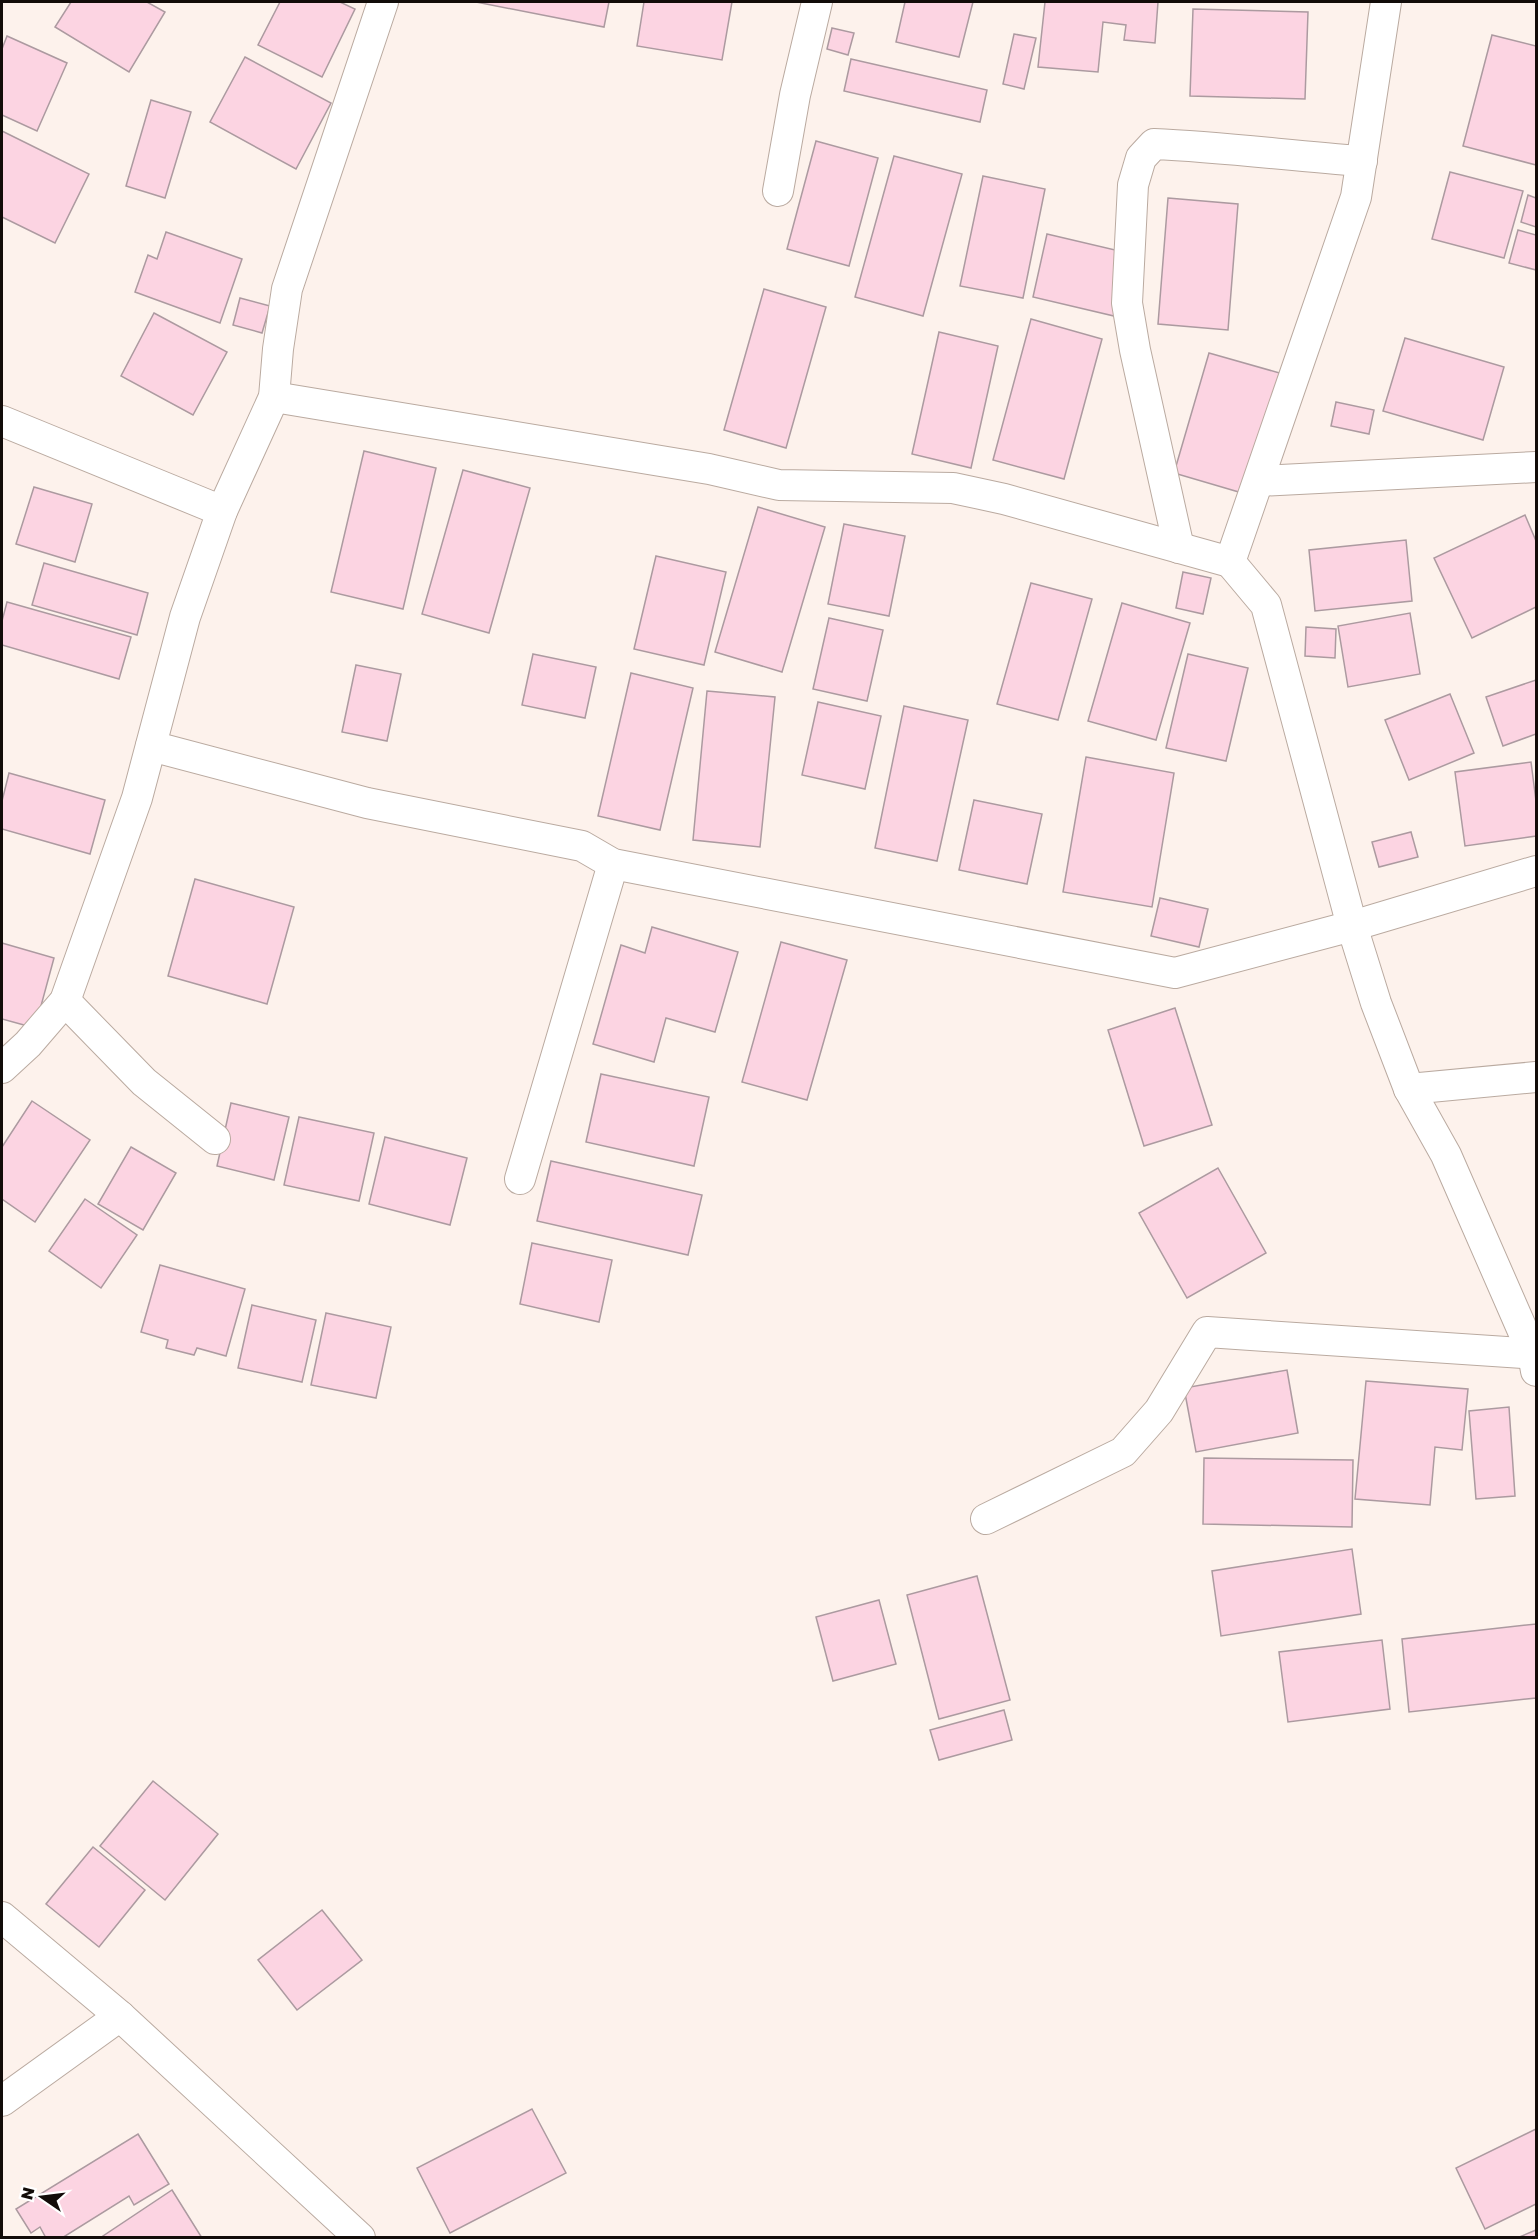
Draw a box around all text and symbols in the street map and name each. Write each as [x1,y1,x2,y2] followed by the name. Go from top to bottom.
[12,2167,72,2227] north arrow
[16,2185,39,2202] text: N

